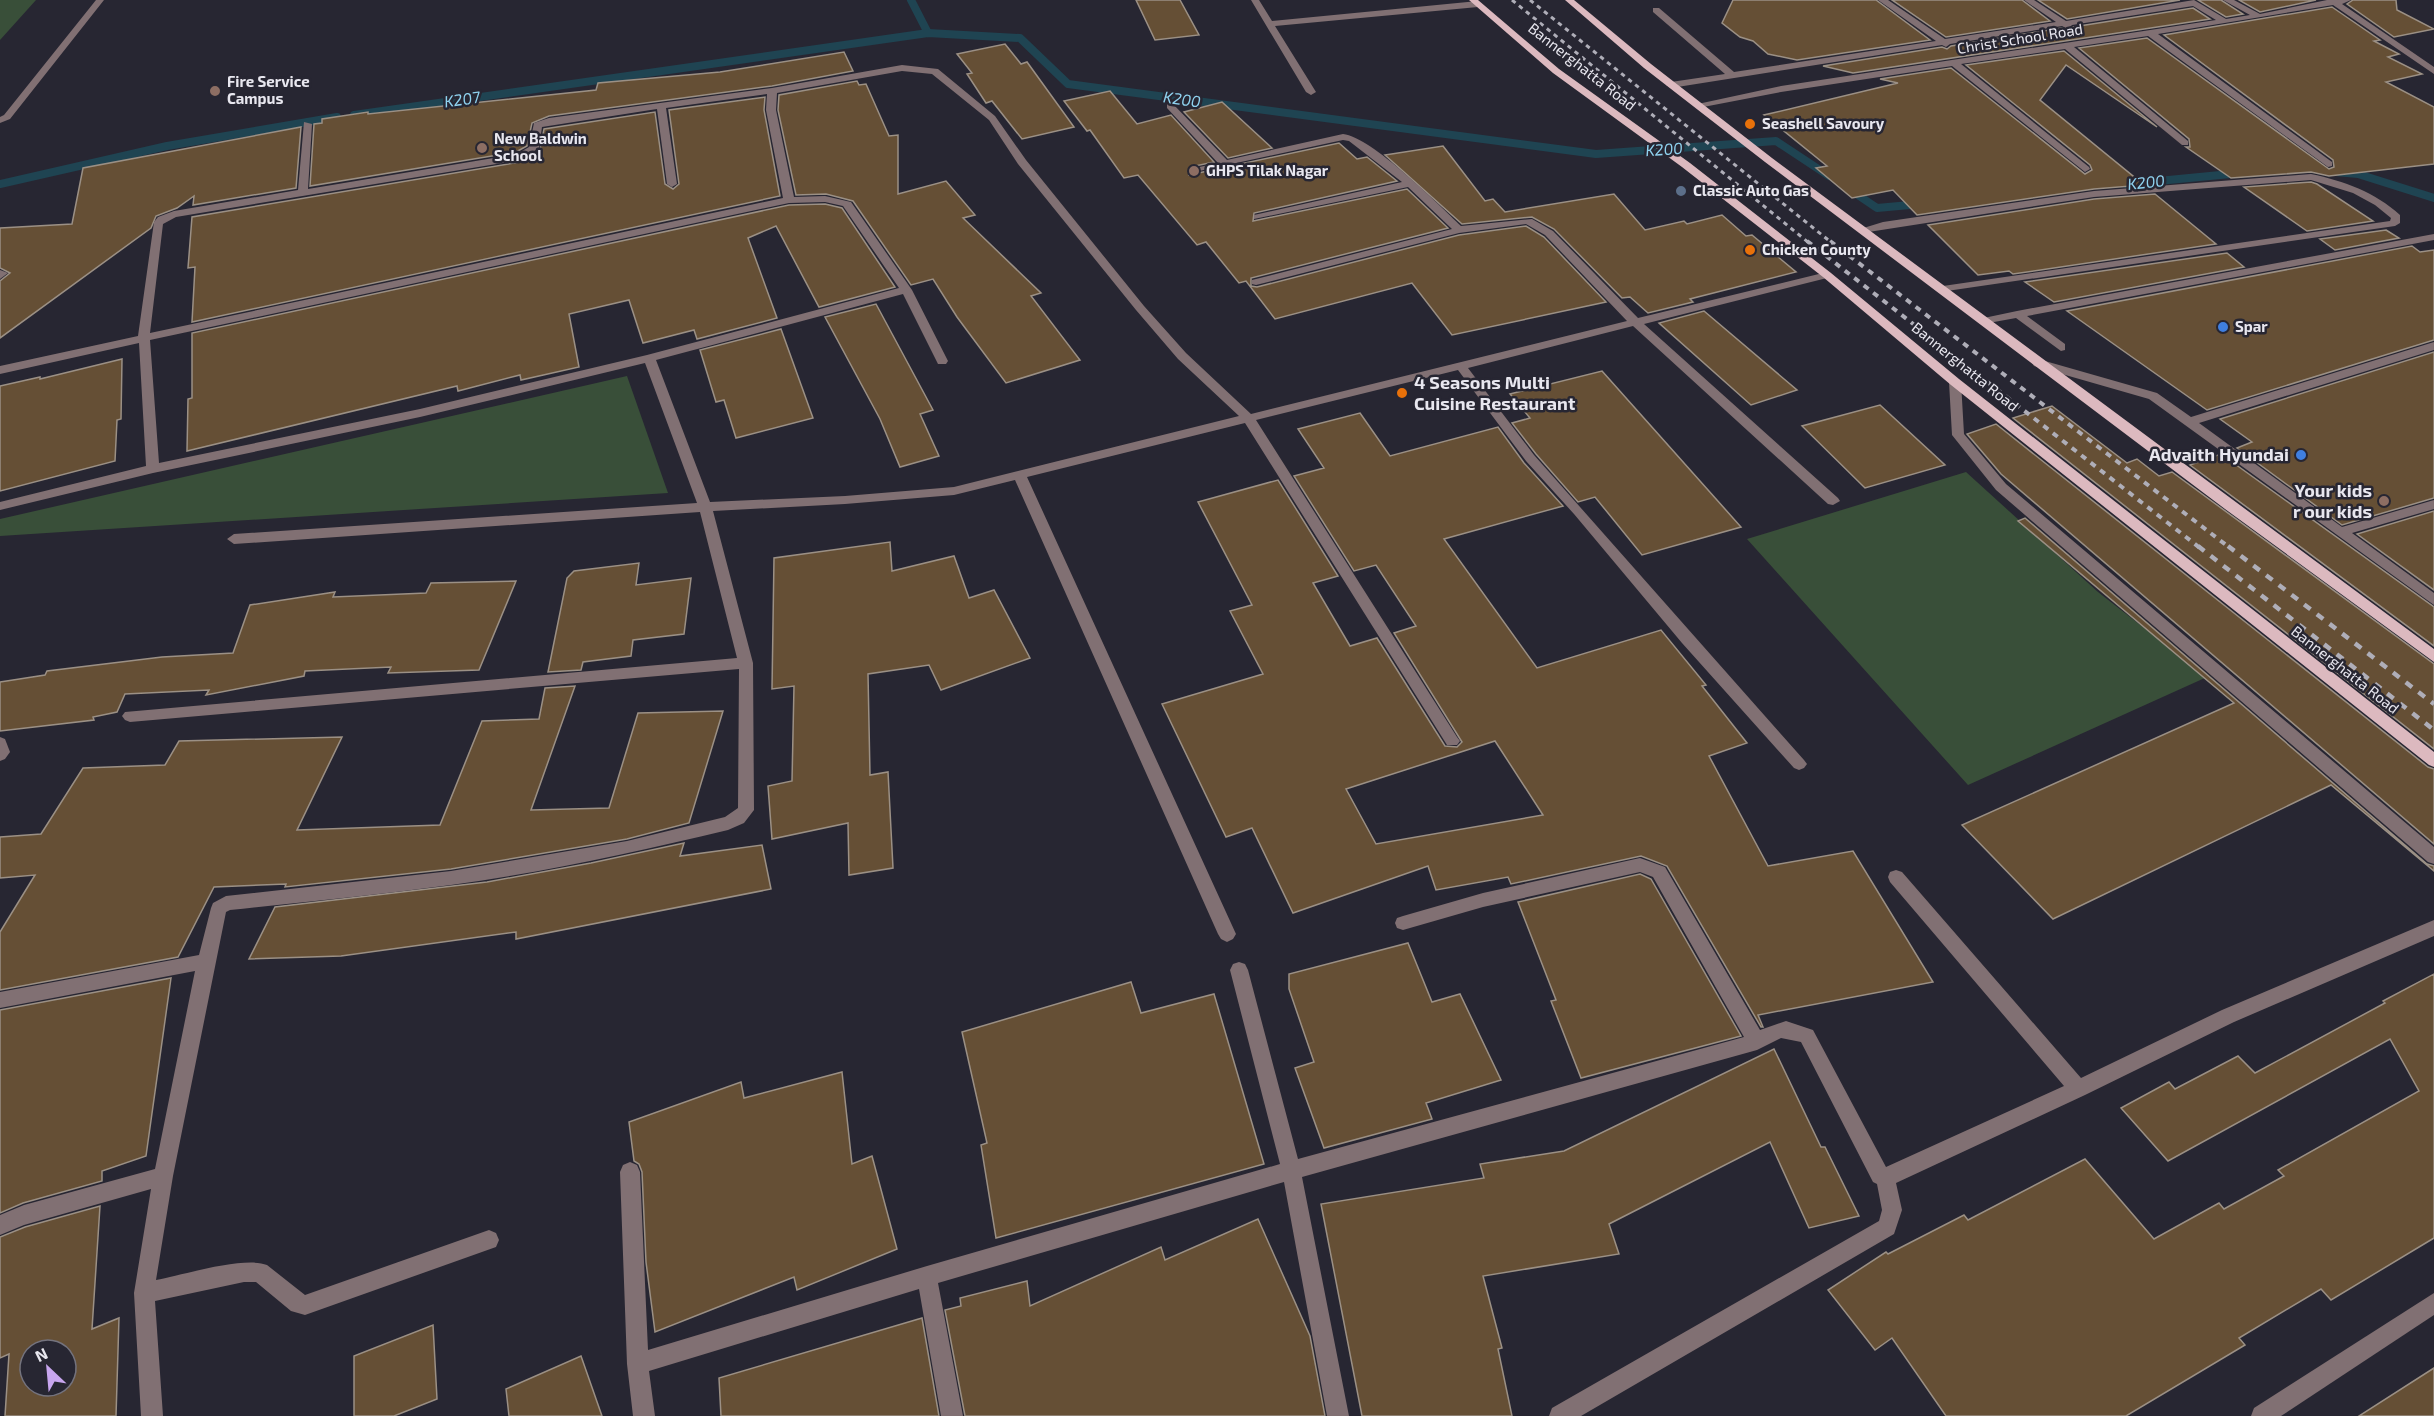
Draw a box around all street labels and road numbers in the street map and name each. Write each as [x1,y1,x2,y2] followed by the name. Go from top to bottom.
[1525,19,1640,114] street label: Bannerghatta Road
[1956,19,2084,57] street label: Christ School Road
[1909,318,2023,415] street label: Bannerghatta Road
[2288,622,2403,717] street label: Bannerghatta Road

